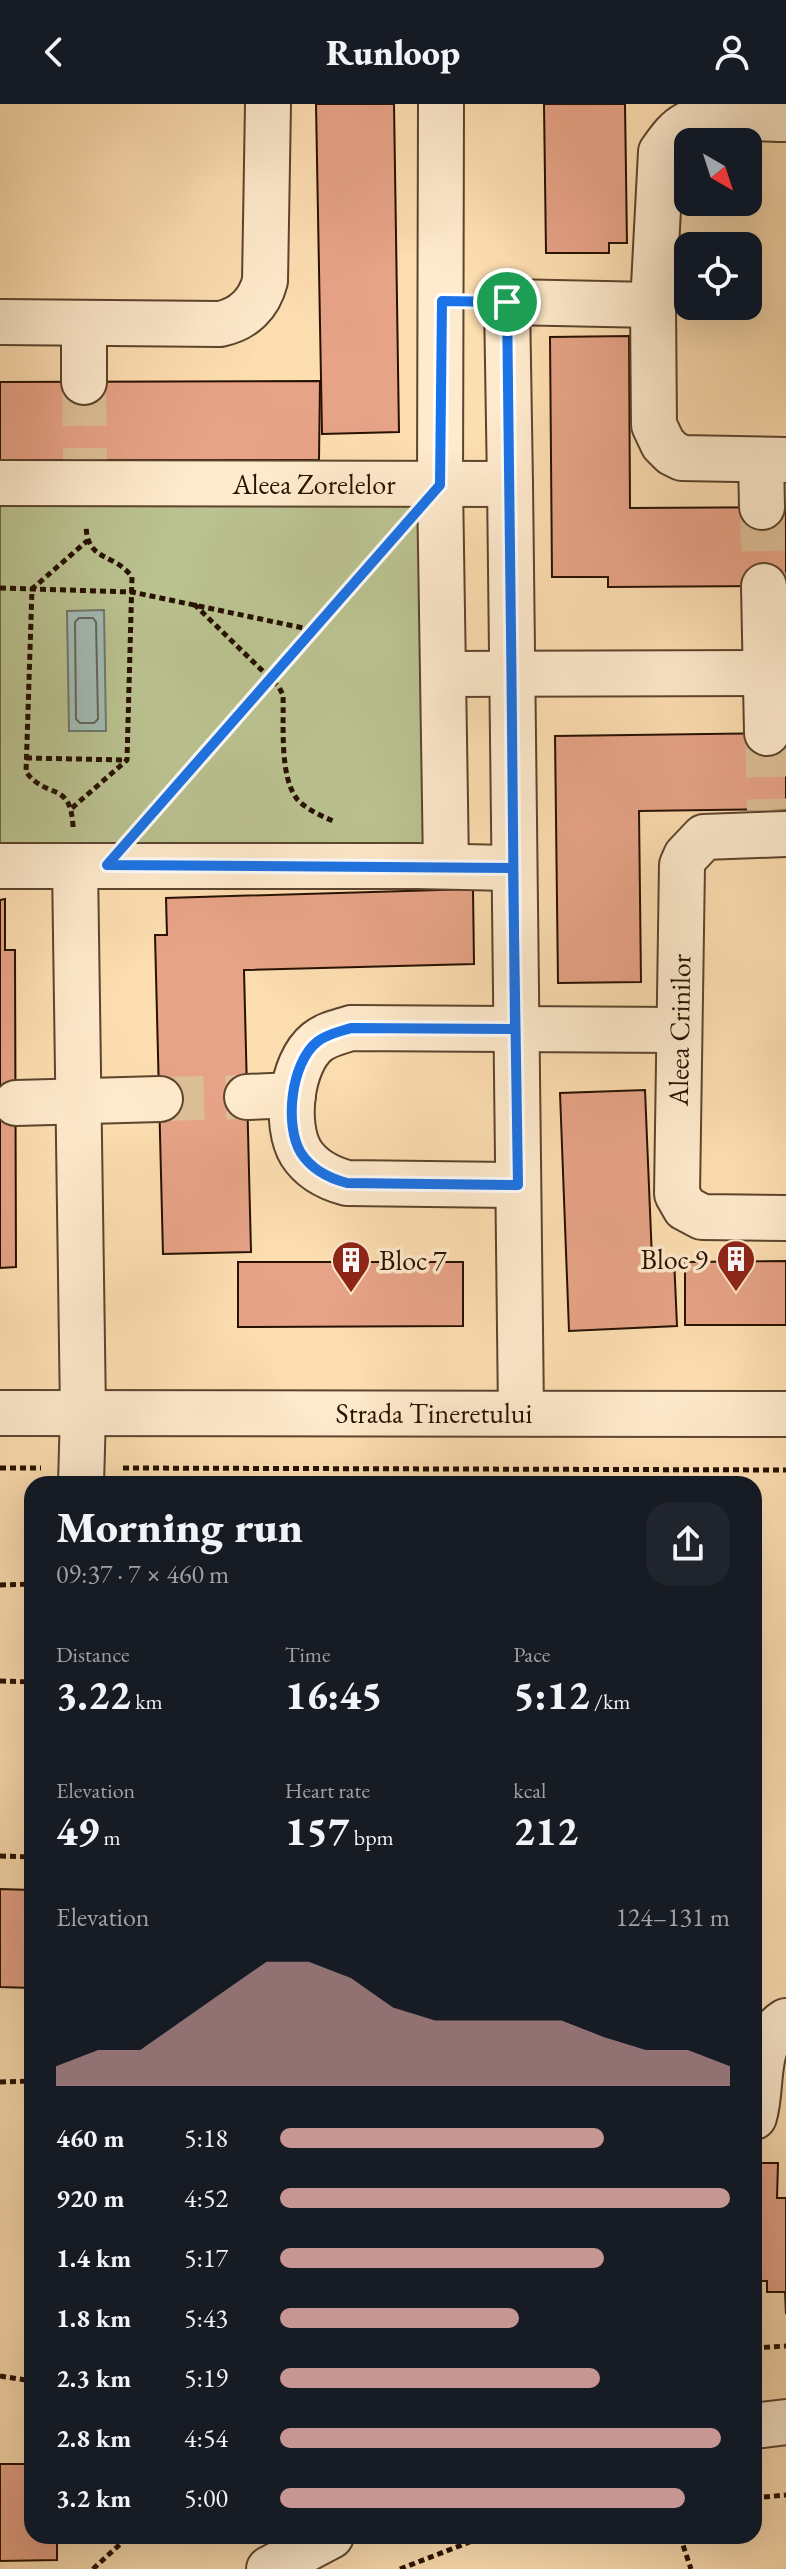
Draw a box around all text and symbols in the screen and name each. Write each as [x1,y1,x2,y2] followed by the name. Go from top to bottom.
[326,29,460,76] text: Runloop
[32,30,76,74] icon: back
[710,30,754,74] icon: person
[674,128,762,216] north arrow
[674,128,762,320] map controls
[674,232,762,320] button: locate
[473,268,541,336] pin
[485,280,529,324] icon: arrive
[231,466,396,502] street label: Aleea Zorelelor
[660,953,698,1107] street label: Aleea Crinilor
[715,1238,757,1293] building icon: Bloc 9
[330,1239,372,1294] building icon: Bloc 7
[641,1241,708,1277] place label: Bloc 9
[379,1242,447,1278] place label: Bloc 7
[336,1395,533,1431] street label: Strada Tineretului
[56,1498,303,1555] text: Morning run
[646,1502,730,1586] button: share
[56,1557,229,1591] text: 09:37 · 7 × 460 m
[56,1640,129,1669] text: Distance
[285,1640,330,1669] text: Time
[513,1640,550,1669] text: Pace
[56,1669,131,1721] text: 3.22
[285,1669,383,1721] text: 16:45
[513,1669,590,1721] text: 5:12
[131,1687,163,1716] text: km
[590,1687,630,1716] text: /km
[56,1776,135,1805] text: Elevation
[285,1776,370,1805] text: Heart rate
[513,1776,546,1805] text: kcal
[56,1805,99,1857] text: 49
[285,1805,349,1857] text: 157
[513,1805,578,1857] text: 212
[99,1823,121,1852] text: m
[349,1823,394,1852] text: bpm
[56,1900,150,1934] text: Elevation
[615,1900,730,1934] text: 124–131 m
[56,2121,124,2155] text: 460 m
[184,2121,228,2155] text: 5:18
[56,2181,124,2215] text: 920 m
[184,2181,228,2215] text: 4:52
[56,2241,131,2275] text: 1.4 km
[184,2241,228,2275] text: 5:17
[56,2301,131,2335] text: 1.8 km
[184,2301,228,2335] text: 5:43
[56,2361,131,2395] text: 2.3 km
[184,2361,228,2395] text: 5:19
[56,2421,131,2455] text: 2.8 km
[184,2421,228,2455] text: 4:54
[56,2481,131,2515] text: 3.2 km
[184,2481,228,2515] text: 5:00

